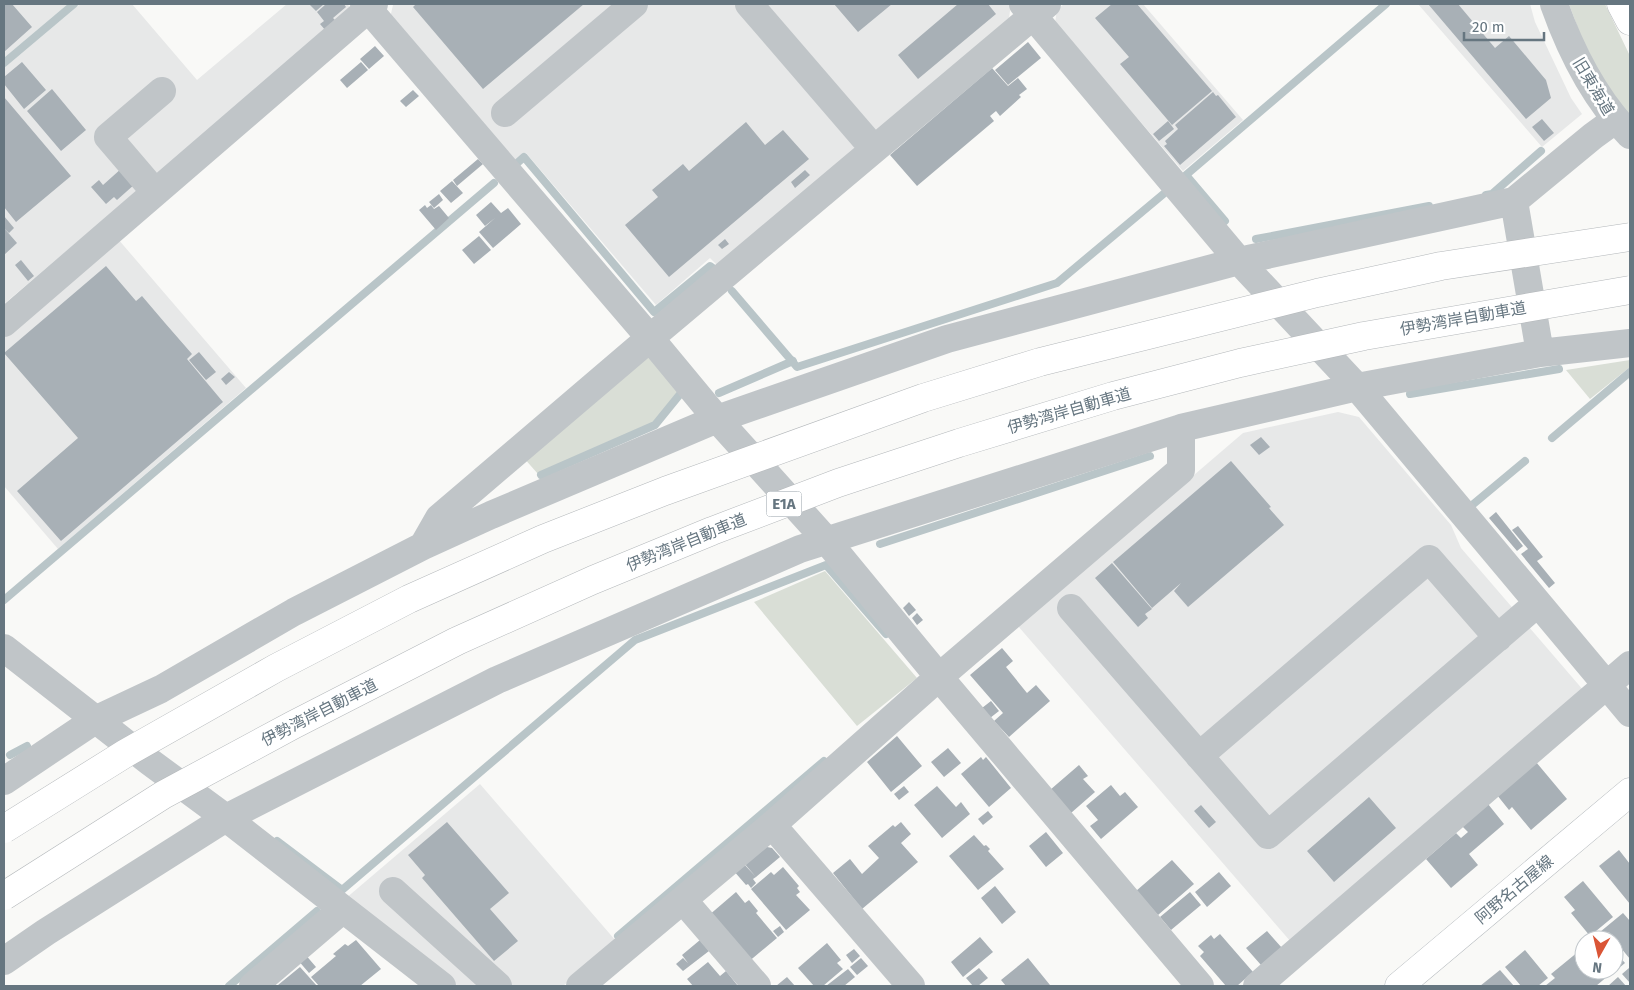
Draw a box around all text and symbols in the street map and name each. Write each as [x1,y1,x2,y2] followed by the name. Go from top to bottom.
[1464,10,1544,42] scale bar
[1472,18,1505,36] text: 20 m
[1569,54,1618,119] street label: 旧東海道
[1398,298,1528,339] street label: 伊勢湾岸自動車道
[1005,384,1133,437] street label: 伊勢湾岸自動車道
[766,492,802,516] road number: E1A
[623,510,749,575] street label: 伊勢湾岸自動車道
[258,675,381,750] street label: 伊勢湾岸自動車道
[1471,851,1557,928] street label: 阿野名古屋線
[1574,930,1624,980] north arrow
[1591,958,1603,976] text: N

